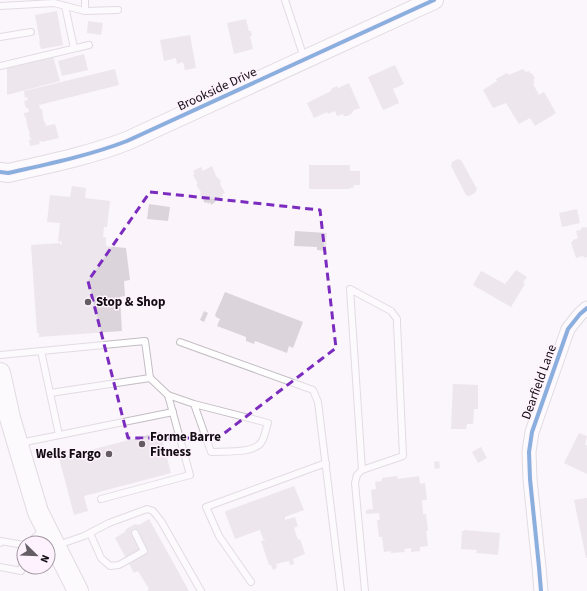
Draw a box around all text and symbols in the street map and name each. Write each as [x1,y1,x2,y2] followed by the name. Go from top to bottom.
[174,63,260,115] street label: Brookside Drive
[96,293,165,311] place label: Stop & Shop
[83,297,93,307] marker: Stop & Shop
[517,342,561,422] street label: Dearfield Lane
[150,428,221,461] place label: Forme Barre Fitness
[137,439,147,449] marker: Forme Barre Fitness
[36,445,101,463] place label: Wells Fargo
[104,449,114,459] marker: Wells Fargo
[16,535,56,575] north arrow
[36,552,53,565] text: N

